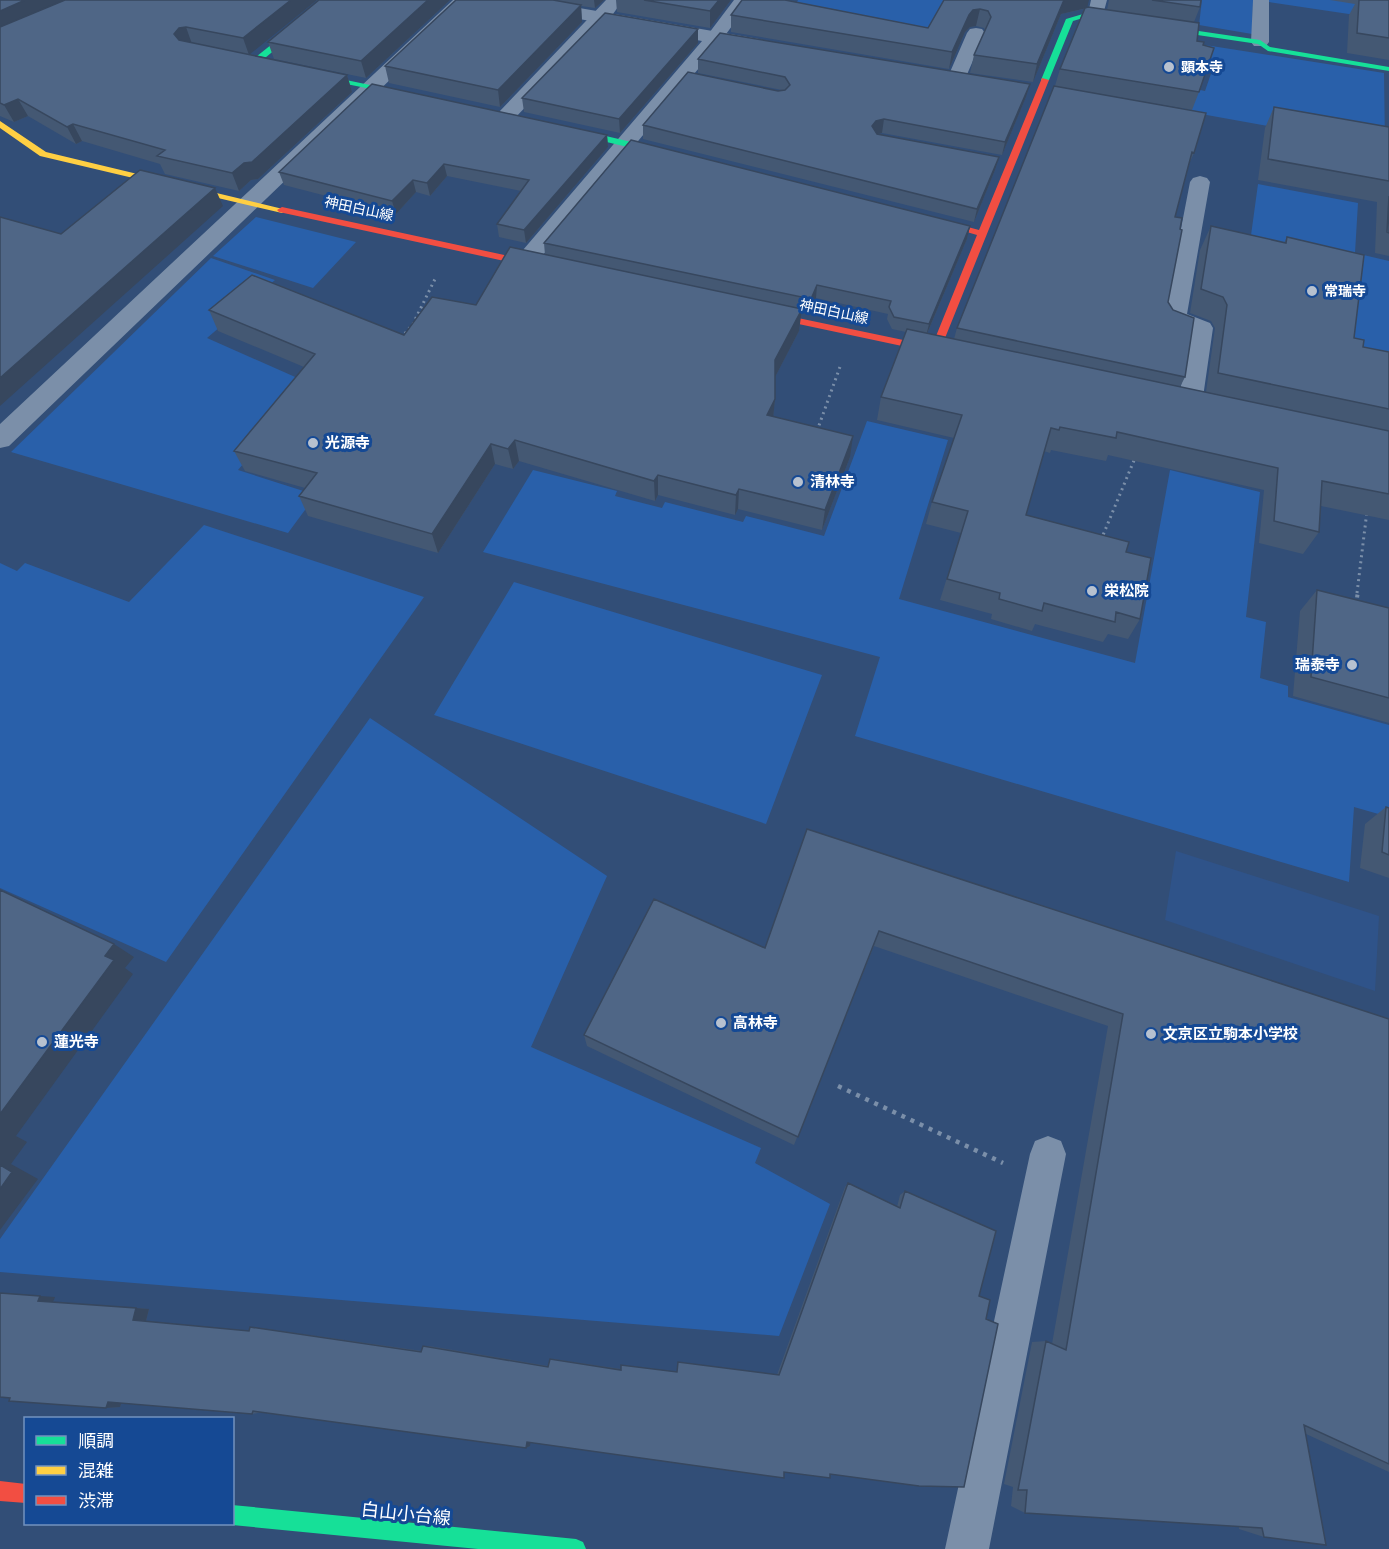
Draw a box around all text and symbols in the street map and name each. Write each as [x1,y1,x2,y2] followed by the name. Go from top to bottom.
[1181,59,1223,76] place label: 顕本寺
[1162,60,1176,74] marker: 顕本寺
[323,193,395,225] street label: 神田白山線
[1324,283,1366,300] place label: 常瑞寺
[1305,284,1319,298] marker: 常瑞寺
[798,296,870,328] street label: 神田白山線
[325,434,370,452] place label: 光源寺
[306,436,320,450] marker: 光源寺
[810,473,855,491] place label: 清林寺
[791,475,805,489] marker: 清林寺
[1104,582,1149,600] place label: 栄松院
[1085,584,1099,598] marker: 栄松院
[1295,656,1340,674] place label: 瑞泰寺
[1345,658,1359,672] marker: 瑞泰寺
[733,1014,778,1032] place label: 高林寺
[714,1016,728,1030] marker: 高林寺
[1163,1025,1298,1043] place label: 文京区立駒本小学校
[1144,1027,1158,1041] marker: 文京区立駒本小学校
[54,1033,99,1051] place label: 蓮光寺
[35,1035,49,1049] marker: 蓮光寺
[24,1417,234,1525] legend
[78,1430,114,1452] text: 順調
[78,1460,114,1482] text: 混雑
[78,1490,114,1512] text: 渋滞
[360,1498,452,1530] street label: 白山小台線

